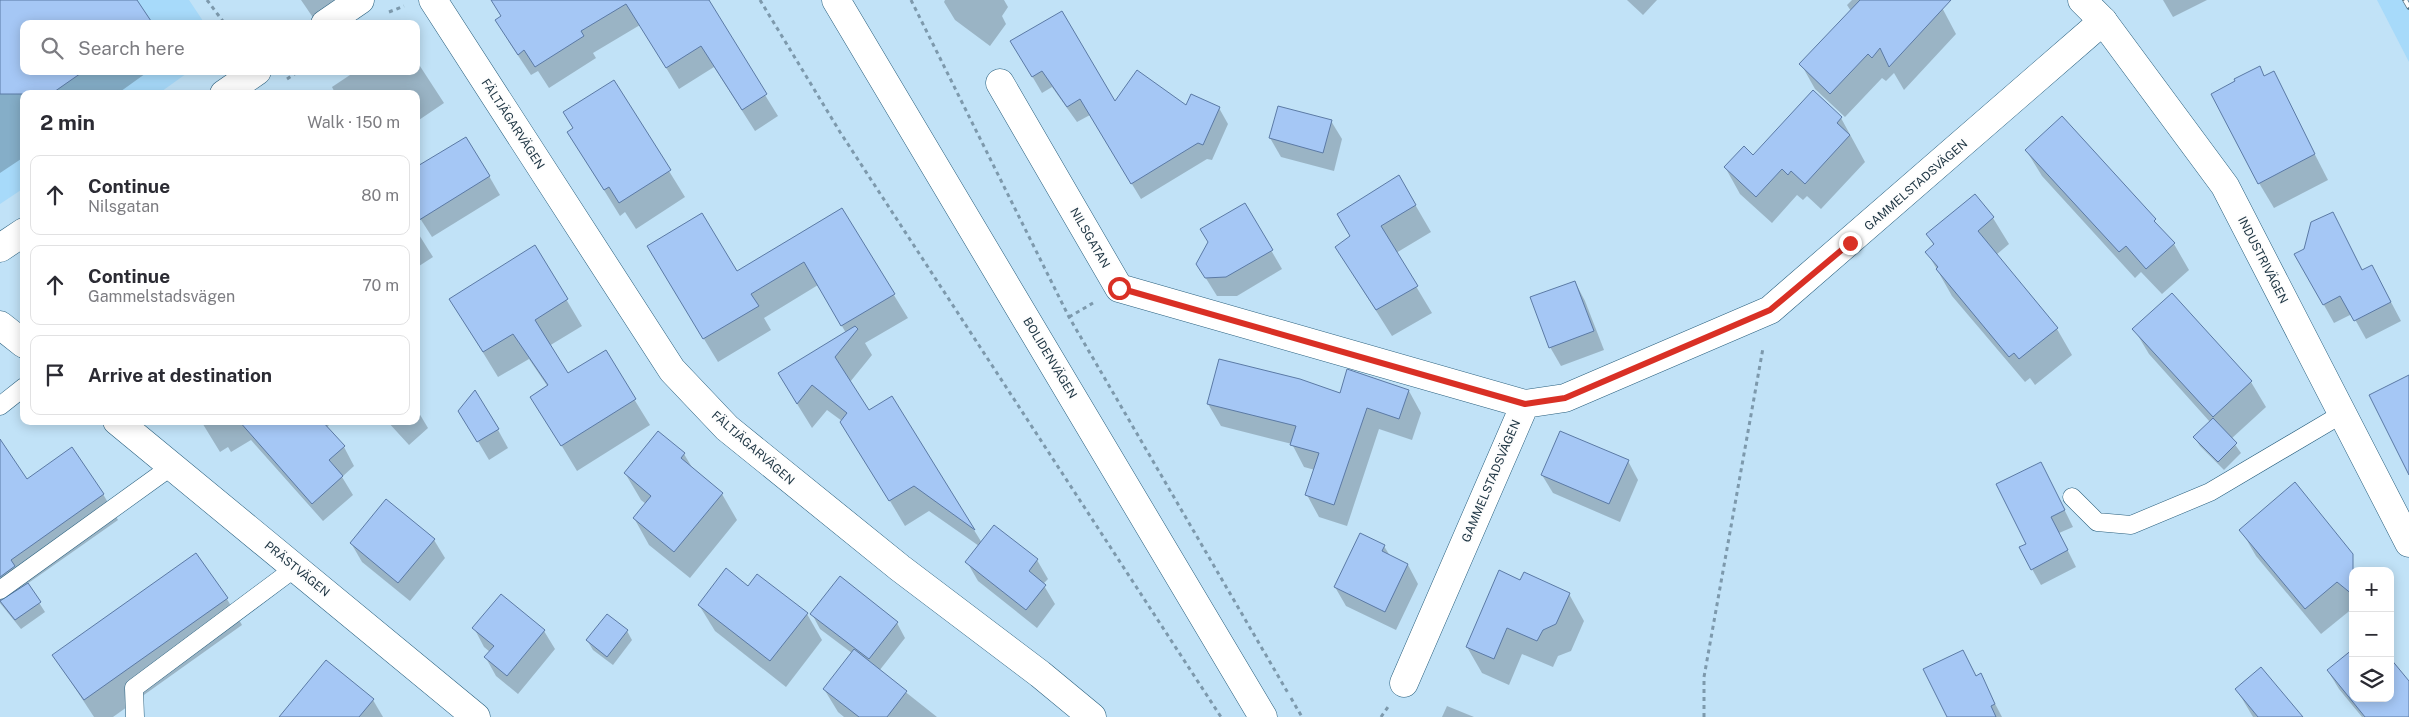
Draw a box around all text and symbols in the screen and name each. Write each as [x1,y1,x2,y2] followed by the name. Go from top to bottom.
[20,20,420,75] search box
[38,34,66,62] icon: search
[78,37,185,59] text: Search here
[479,76,547,172] street label: FÄLTJÄGARVÄGEN
[40,110,95,135] text: 2 min
[307,113,400,132] text: Walk · 150 m
[1862,136,1970,234] street label: GAMMELSTADSVÄGEN
[88,175,170,197] text: Continue
[41,181,69,209] icon: ahead
[361,186,399,205] text: 80 m
[88,197,159,216] text: Nilsgatan
[1067,205,1113,271] street label: NILSGATAN
[2235,214,2291,306] street label: INDUSTRIVÄGEN
[1839,232,1862,255] route end
[88,265,170,287] text: Continue
[41,271,69,299] icon: ahead
[362,276,399,295] text: 70 m
[1108,277,1131,300] route start
[88,287,235,306] text: Gammelstadsvägen
[1020,315,1080,401] street label: BOLIDENVÄGEN
[41,361,69,389] icon: arrive
[88,364,272,386] text: Arrive at destination
[709,408,797,488] street label: FÄLTJÄGARVÄGEN
[1459,418,1523,544] street label: GAMMELSTADSVÄGEN
[262,538,332,600] street label: PRÄSTVÄGEN
[2349,567,2394,702] map controls
[2349,567,2394,612] button: +
[2349,612,2394,657] button: −
[2349,657,2394,702] button: layers

